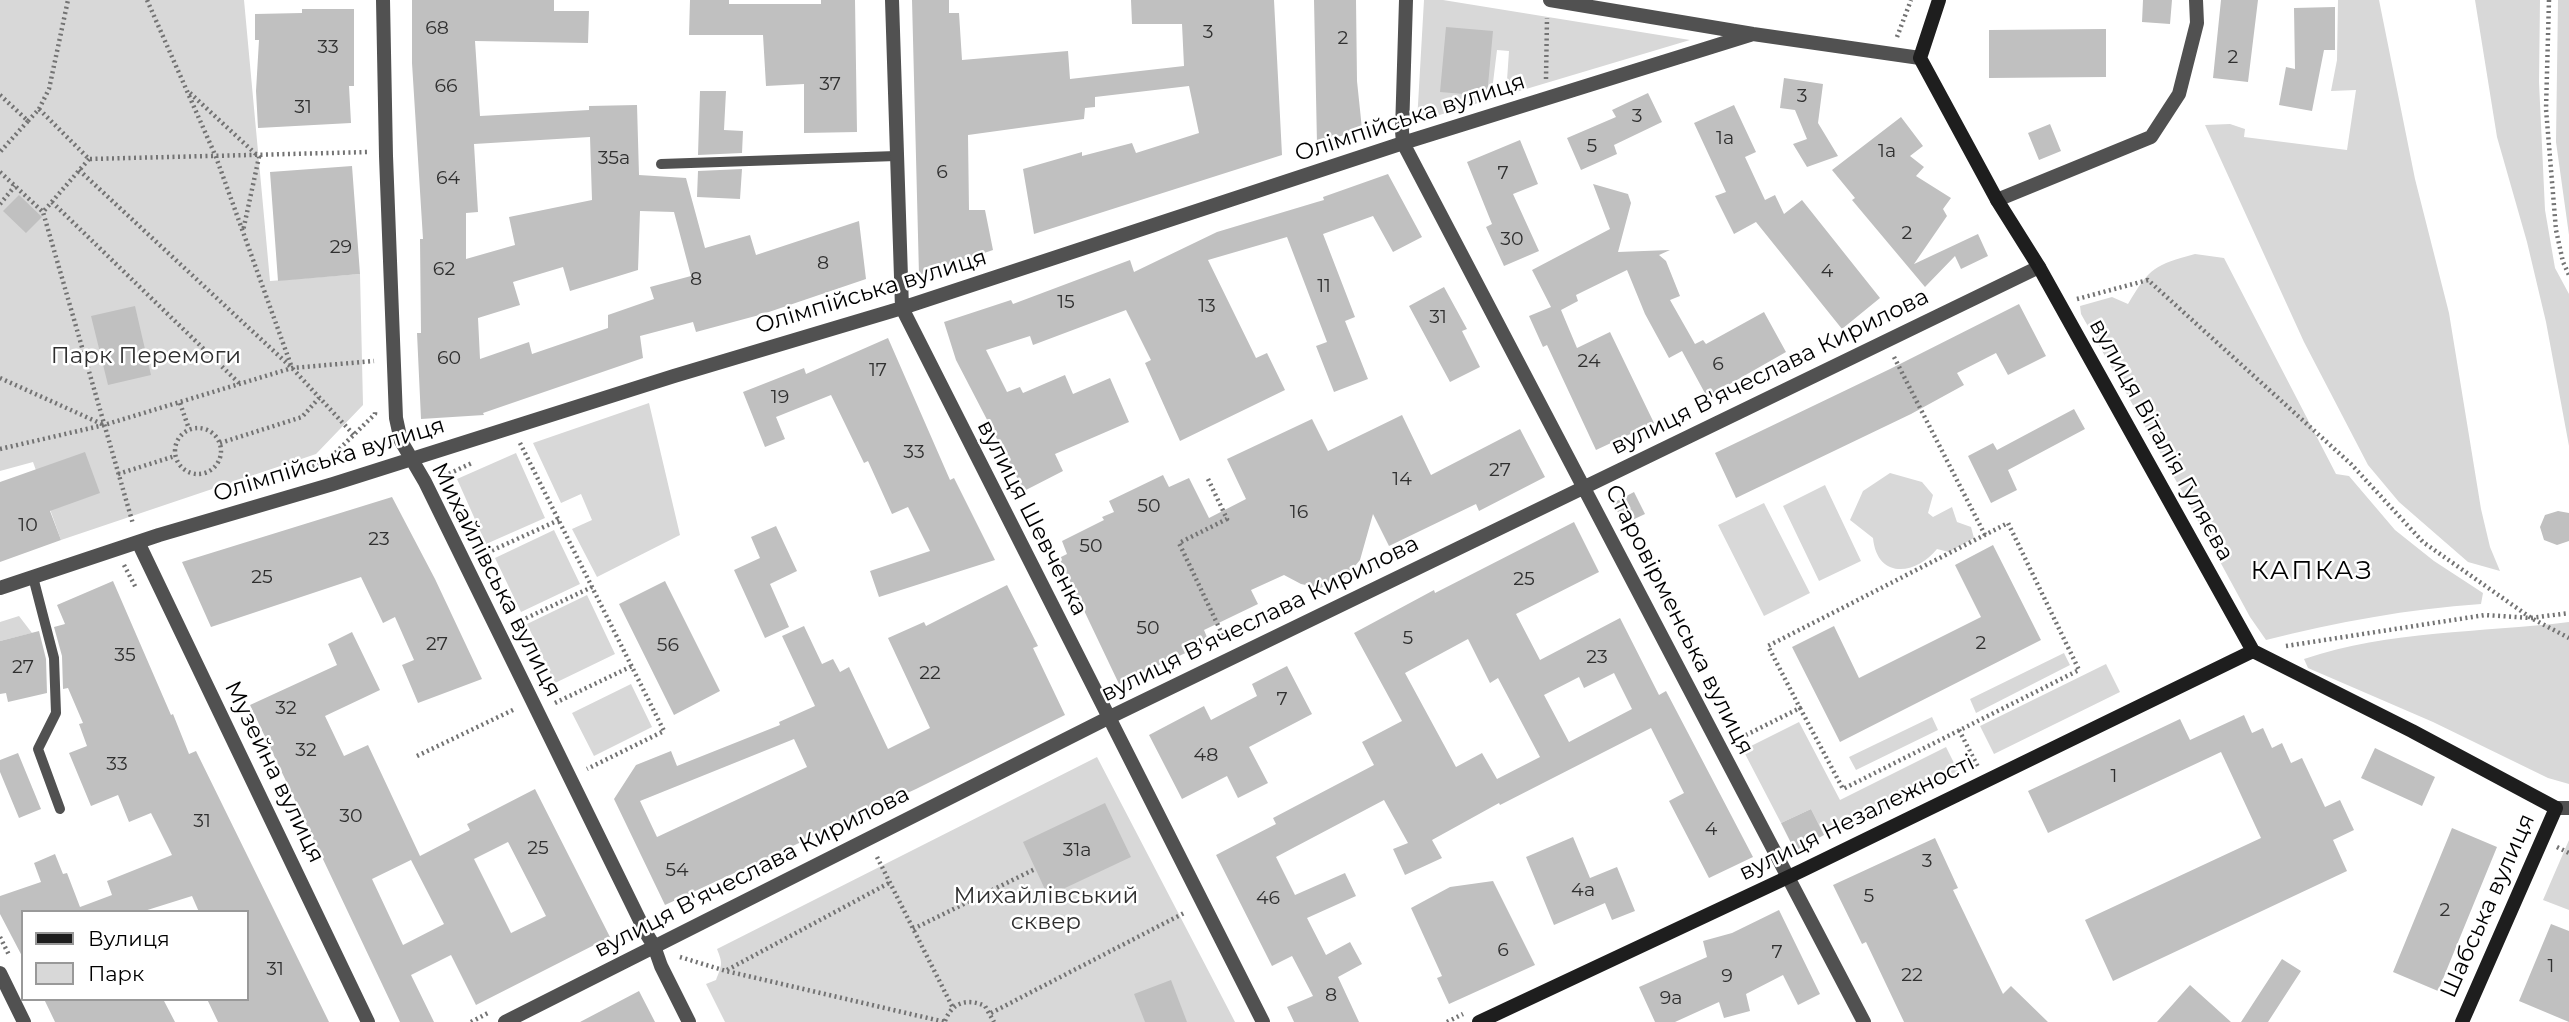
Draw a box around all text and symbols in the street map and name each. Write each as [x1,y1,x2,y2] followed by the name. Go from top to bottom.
[425,17,449,39] house number: 68
[1203,21,1213,43] house number: 3
[1338,27,1348,49] house number: 2
[317,36,339,58] house number: 33
[2228,46,2238,68] house number: 2
[1291,68,1529,168] street label: Олімпійська вулиця
[819,73,841,95] house number: 37
[434,75,458,97] house number: 66
[1797,85,1807,107] house number: 3
[294,96,312,118] house number: 31
[1632,105,1642,127] house number: 3
[1716,127,1734,149] house number: 1а
[1587,135,1597,157] house number: 5
[1878,140,1896,162] house number: 1а
[598,147,630,169] house number: 35а
[936,161,948,183] house number: 6
[1497,162,1509,184] house number: 7
[436,167,460,189] house number: 64
[1902,222,1912,244] house number: 2
[1500,228,1524,250] house number: 30
[330,236,352,258] house number: 29
[752,244,990,340] street label: Олімпійська вулиця
[817,252,829,274] house number: 8
[433,258,455,280] house number: 62
[1821,260,1833,282] house number: 4
[690,268,702,290] house number: 8
[1317,275,1331,297] house number: 11
[1607,283,1933,461] street label: вулиця В'ячеслава Кирилова
[1057,291,1075,313] house number: 15
[1198,295,1216,317] house number: 13
[1429,306,1447,328] house number: 31
[2083,314,2239,566] street label: вулиця Віталія Гуляєва
[51,342,241,370] park label: Парк Перемоги
[437,347,461,369] house number: 60
[1578,350,1600,372] house number: 24
[1712,353,1724,375] house number: 6
[869,359,887,381] house number: 17
[771,386,789,408] house number: 19
[210,412,448,508] street label: Олімпійська вулиця
[971,416,1093,620] street label: вулиця Шевченка
[903,441,925,463] house number: 33
[425,459,567,701] street label: Михайлівська вулиця
[1489,459,1511,481] house number: 27
[1392,468,1412,490] house number: 14
[1599,480,1759,760] street label: Старовірменська вулиця
[1137,495,1161,517] house number: 50
[1290,501,1308,523] house number: 16
[18,514,38,536] house number: 10
[368,528,390,550] house number: 23
[1097,530,1423,708] street label: вулиця В'ячеслава Кирилова
[1079,535,1103,557] house number: 50
[2251,555,2373,587] district label: КАПКАЗ
[251,566,273,588] house number: 25
[1513,568,1535,590] house number: 25
[1136,617,1160,639] house number: 50
[1403,627,1413,649] house number: 5
[1976,632,1986,654] house number: 2
[426,633,448,655] house number: 27
[657,634,679,656] house number: 56
[114,644,136,666] house number: 35
[1586,646,1608,668] house number: 23
[12,656,34,678] house number: 27
[919,662,941,684] house number: 22
[218,677,330,867] street label: Музейна вулиця
[1276,688,1288,710] house number: 7
[275,697,297,719] house number: 32
[295,739,317,761] house number: 32
[1194,744,1218,766] house number: 48
[1735,749,1979,887] street label: вулиця Незалежності
[106,753,128,775] house number: 33
[2111,765,2117,787] house number: 1
[590,780,914,964] street label: вулиця В'ячеслава Кирилова
[339,805,363,827] house number: 30
[193,810,211,832] house number: 31
[2435,810,2541,1002] street label: Шабська вулиця
[1705,818,1717,840] house number: 4
[527,837,549,859] house number: 25
[1063,839,1091,861] house number: 31а
[1922,850,1932,872] house number: 3
[665,859,689,881] house number: 54
[1571,879,1595,901] house number: 4а
[954,882,1138,936] park label: Михайлівський сквер
[1864,885,1874,907] house number: 5
[1256,887,1280,909] house number: 46
[2440,899,2450,921] house number: 2
[21,910,248,1001] legend
[88,926,170,951] text: Вулиця
[1497,939,1509,961] house number: 6
[1771,941,1783,963] house number: 7
[2548,955,2554,977] house number: 1
[266,958,284,980] house number: 31
[88,961,144,986] text: Парк
[1901,964,1923,986] house number: 22
[1721,965,1733,987] house number: 9
[1325,984,1337,1006] house number: 8
[1660,987,1682,1009] house number: 9а

